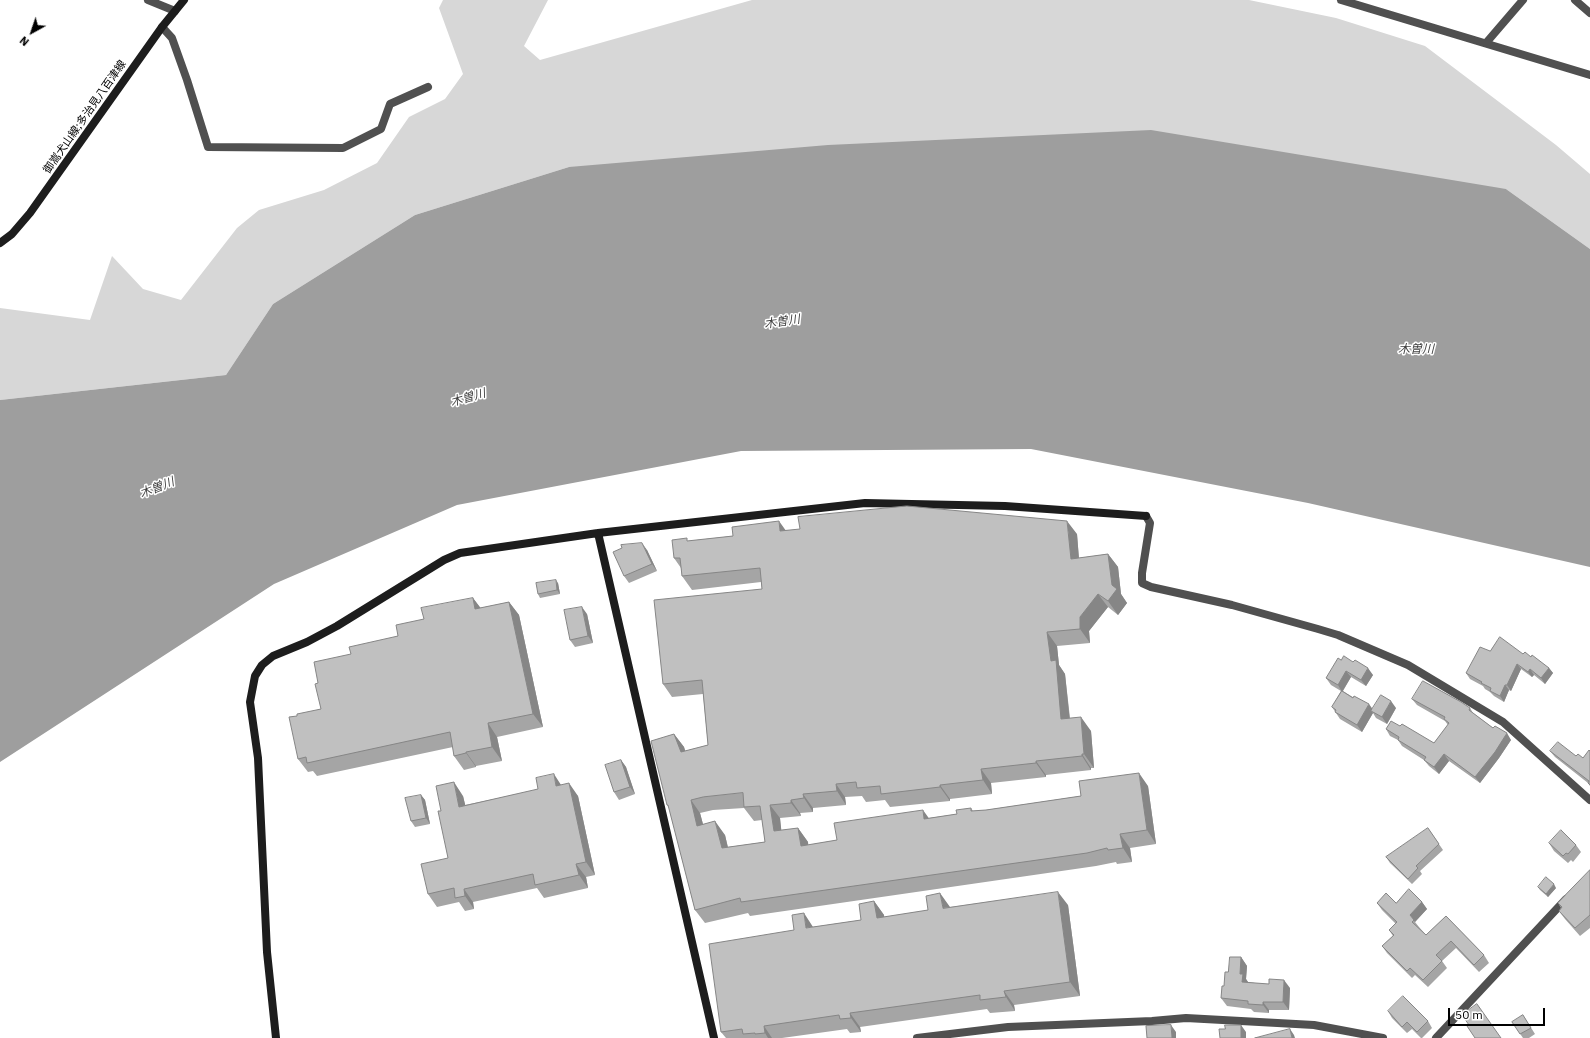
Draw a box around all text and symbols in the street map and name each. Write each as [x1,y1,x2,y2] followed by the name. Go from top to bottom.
[12,12,52,52] north arrow
[17,33,32,49] text: N
[41,58,129,176] street label: 御嵩犬山線;多治見八百津線
[763,312,801,332] water label: 木曽川
[1398,343,1434,357] water label: 木曽川
[449,386,487,410] water label: 木曽川
[138,475,176,501] water label: 木曽川
[1450,1000,1547,1026] scale bar
[1455,1007,1483,1022] text: 50 m

